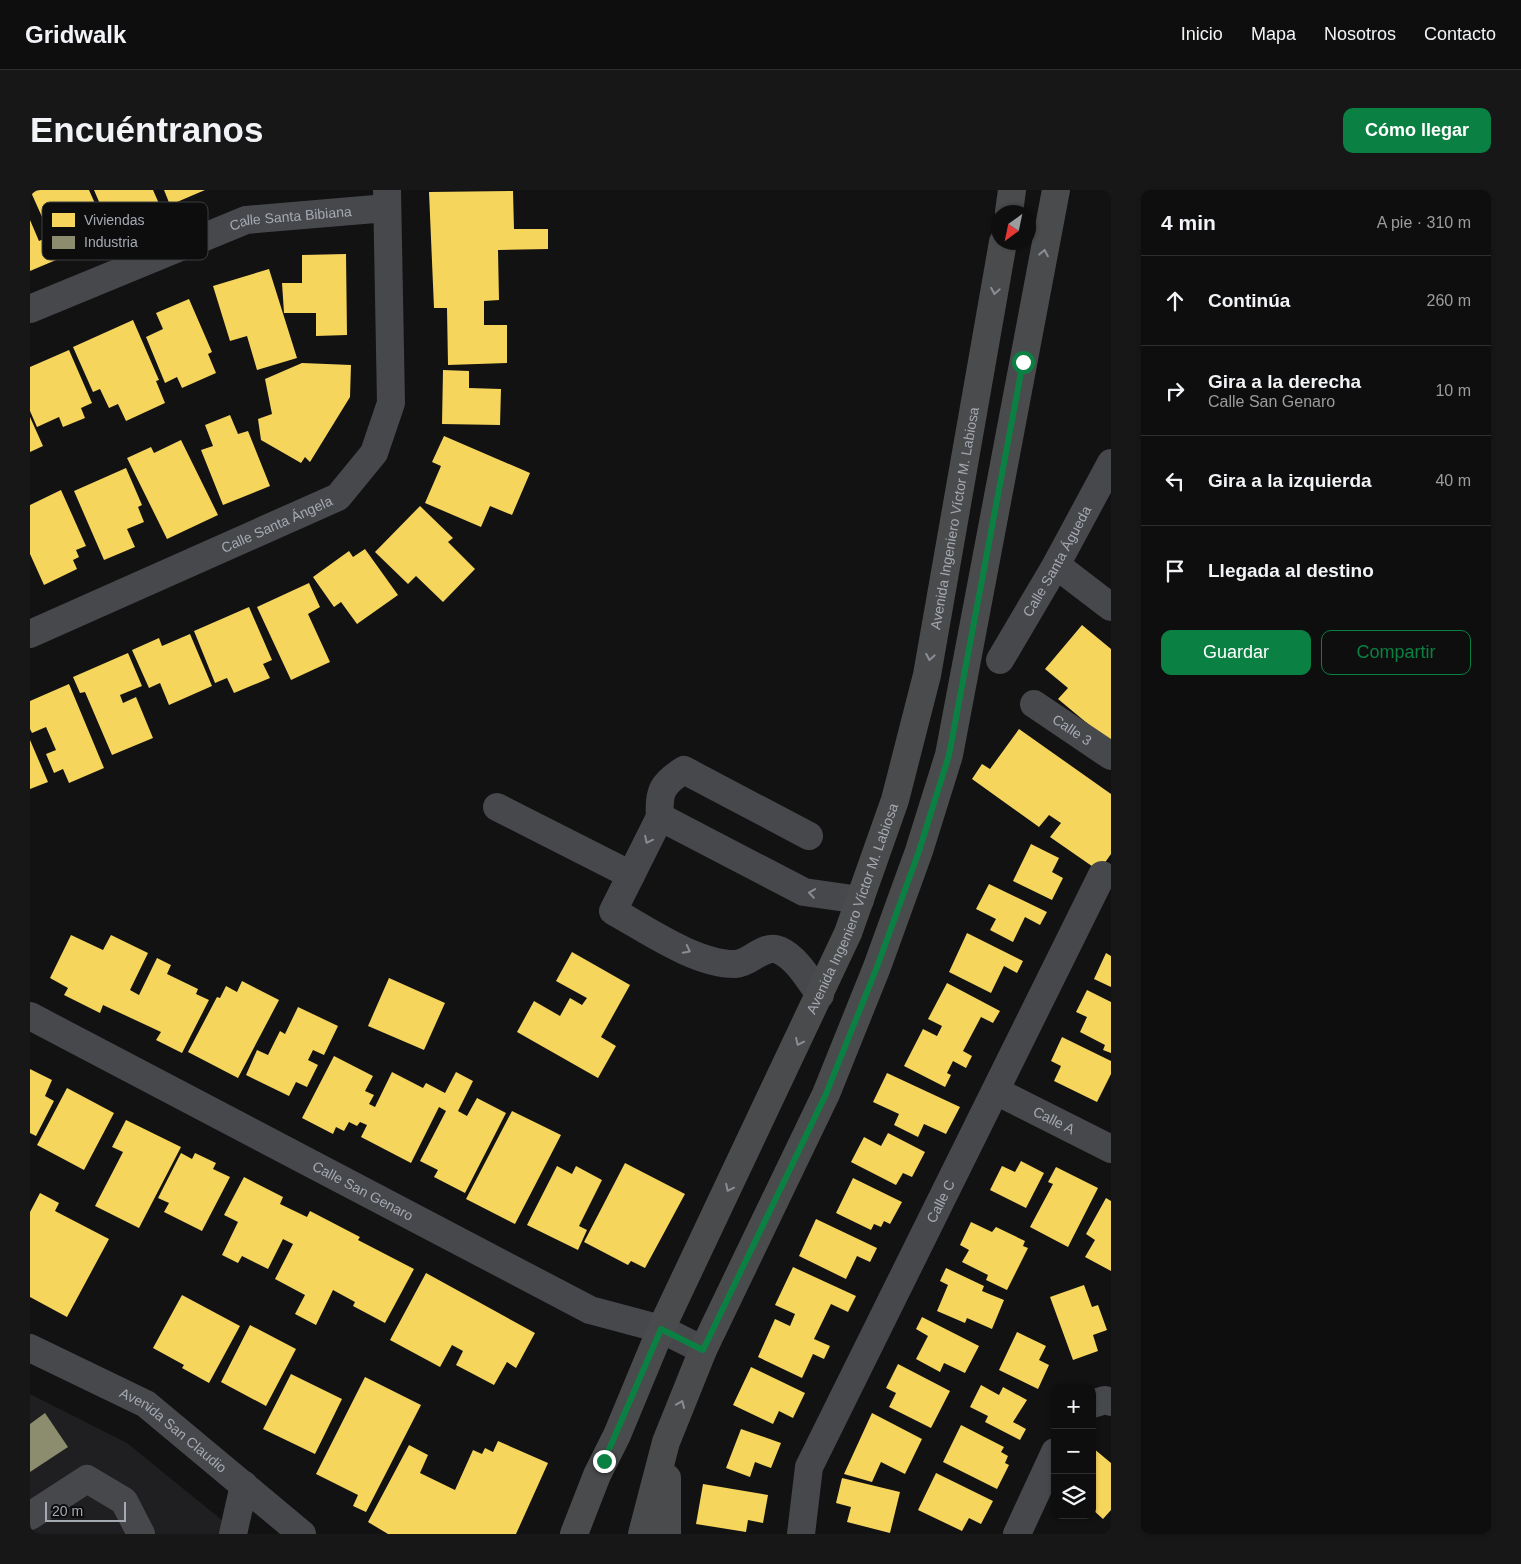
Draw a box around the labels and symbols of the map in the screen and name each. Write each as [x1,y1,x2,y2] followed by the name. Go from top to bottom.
[42,202,208,260] legend
[227,203,352,234] street label: Calle Santa Bibiana
[991,205,1036,250] north arrow
[84,212,144,228] text: Viviendas
[84,234,138,250] text: Industria
[1038,249,1049,258] one-way arrow
[990,286,1000,295] one-way arrow
[1012,351,1035,374] route start
[927,406,982,631] street label: Avenida Ingeniero Víctor M. Labiosa
[219,492,335,556] street label: Calle Santa Ángela
[1019,503,1094,620] street label: Calle Santa Águeda
[925,653,935,662] one-way arrow
[1050,711,1095,749] street label: Calle 3
[803,801,901,1017] street label: Avenida Ingeniero Víctor M. Labiosa
[644,835,654,844] one-way arrow
[808,889,816,899] one-way arrow
[681,944,690,954] one-way arrow
[794,1037,805,1046] one-way arrow
[1031,1103,1078,1138] street label: Calle A
[310,1158,416,1224] street label: Calle San Genaro
[923,1177,958,1225] street label: Calle C
[725,1183,735,1192] one-way arrow
[117,1385,230,1476] street label: Avenida San Claudio
[675,1400,686,1409] one-way arrow
[593,1450,616,1473] route end
[45,1499,126,1522] scale bar

